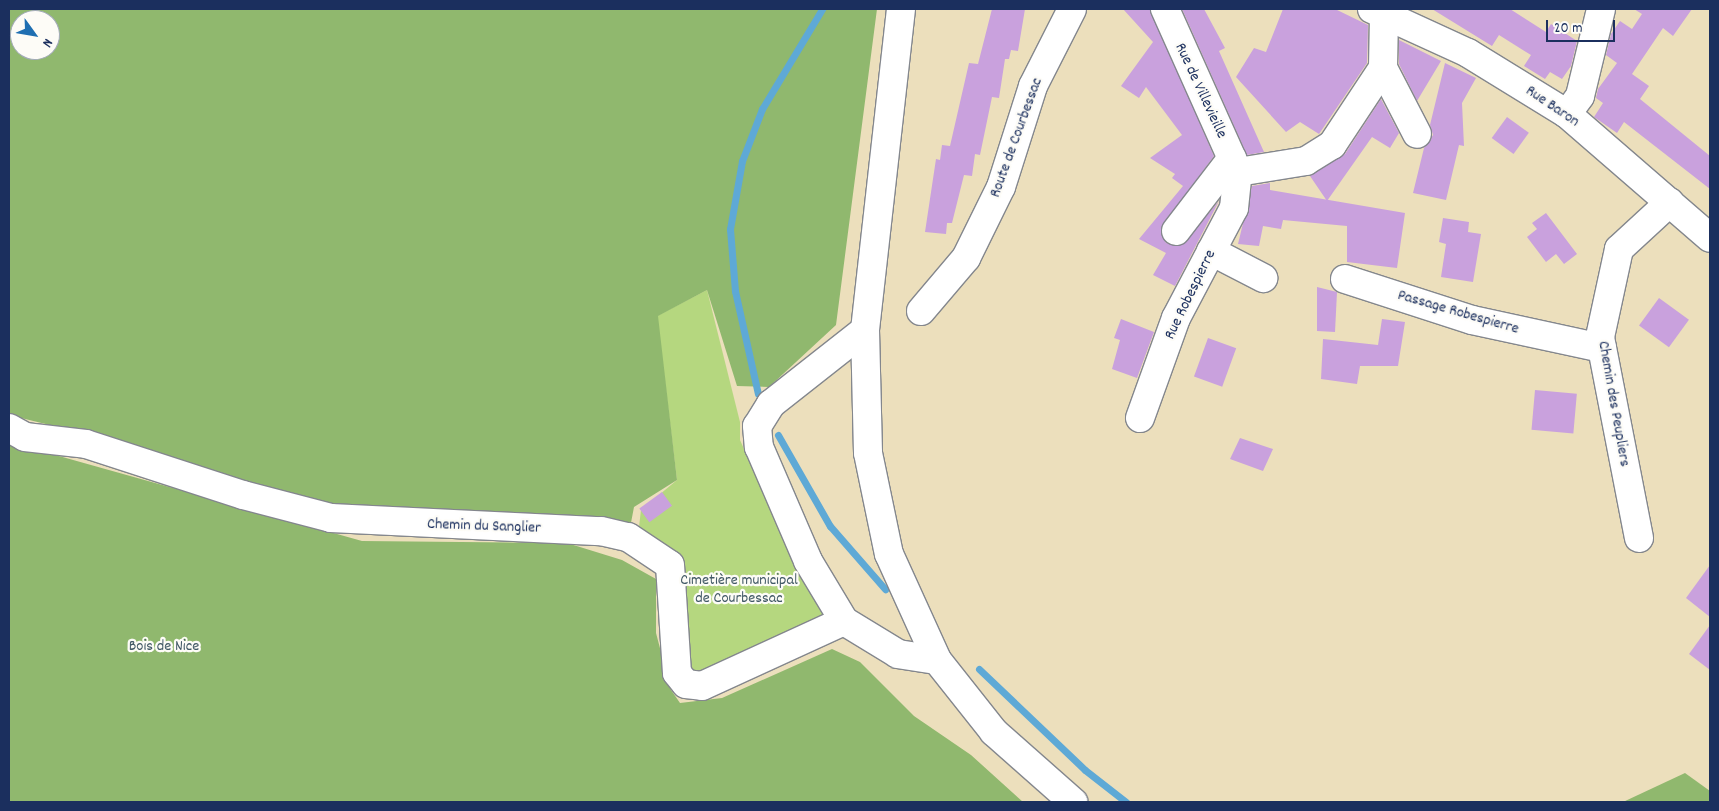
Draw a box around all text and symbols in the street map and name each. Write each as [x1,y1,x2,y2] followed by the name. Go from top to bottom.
[10,10,60,60] north arrow
[1549,10,1618,42] scale bar
[1554,18,1582,40] text: 20 m
[37,34,57,51] text: N
[1170,40,1230,142] street label: Rue de Villevieille
[986,76,1048,200] street label: Route de Courbessac
[1521,82,1583,132] street label: Rue Baron
[1161,247,1221,343] street label: Rue Robespierre
[1395,286,1521,340] street label: Passage Robespierre
[1593,340,1633,468] street label: Chemin des Peupliers
[427,515,541,539] street label: Chemin du Sanglier
[680,571,798,609] park label: Cimetière municipal de Courbessac
[129,637,199,657] park label: Bois de Nice

